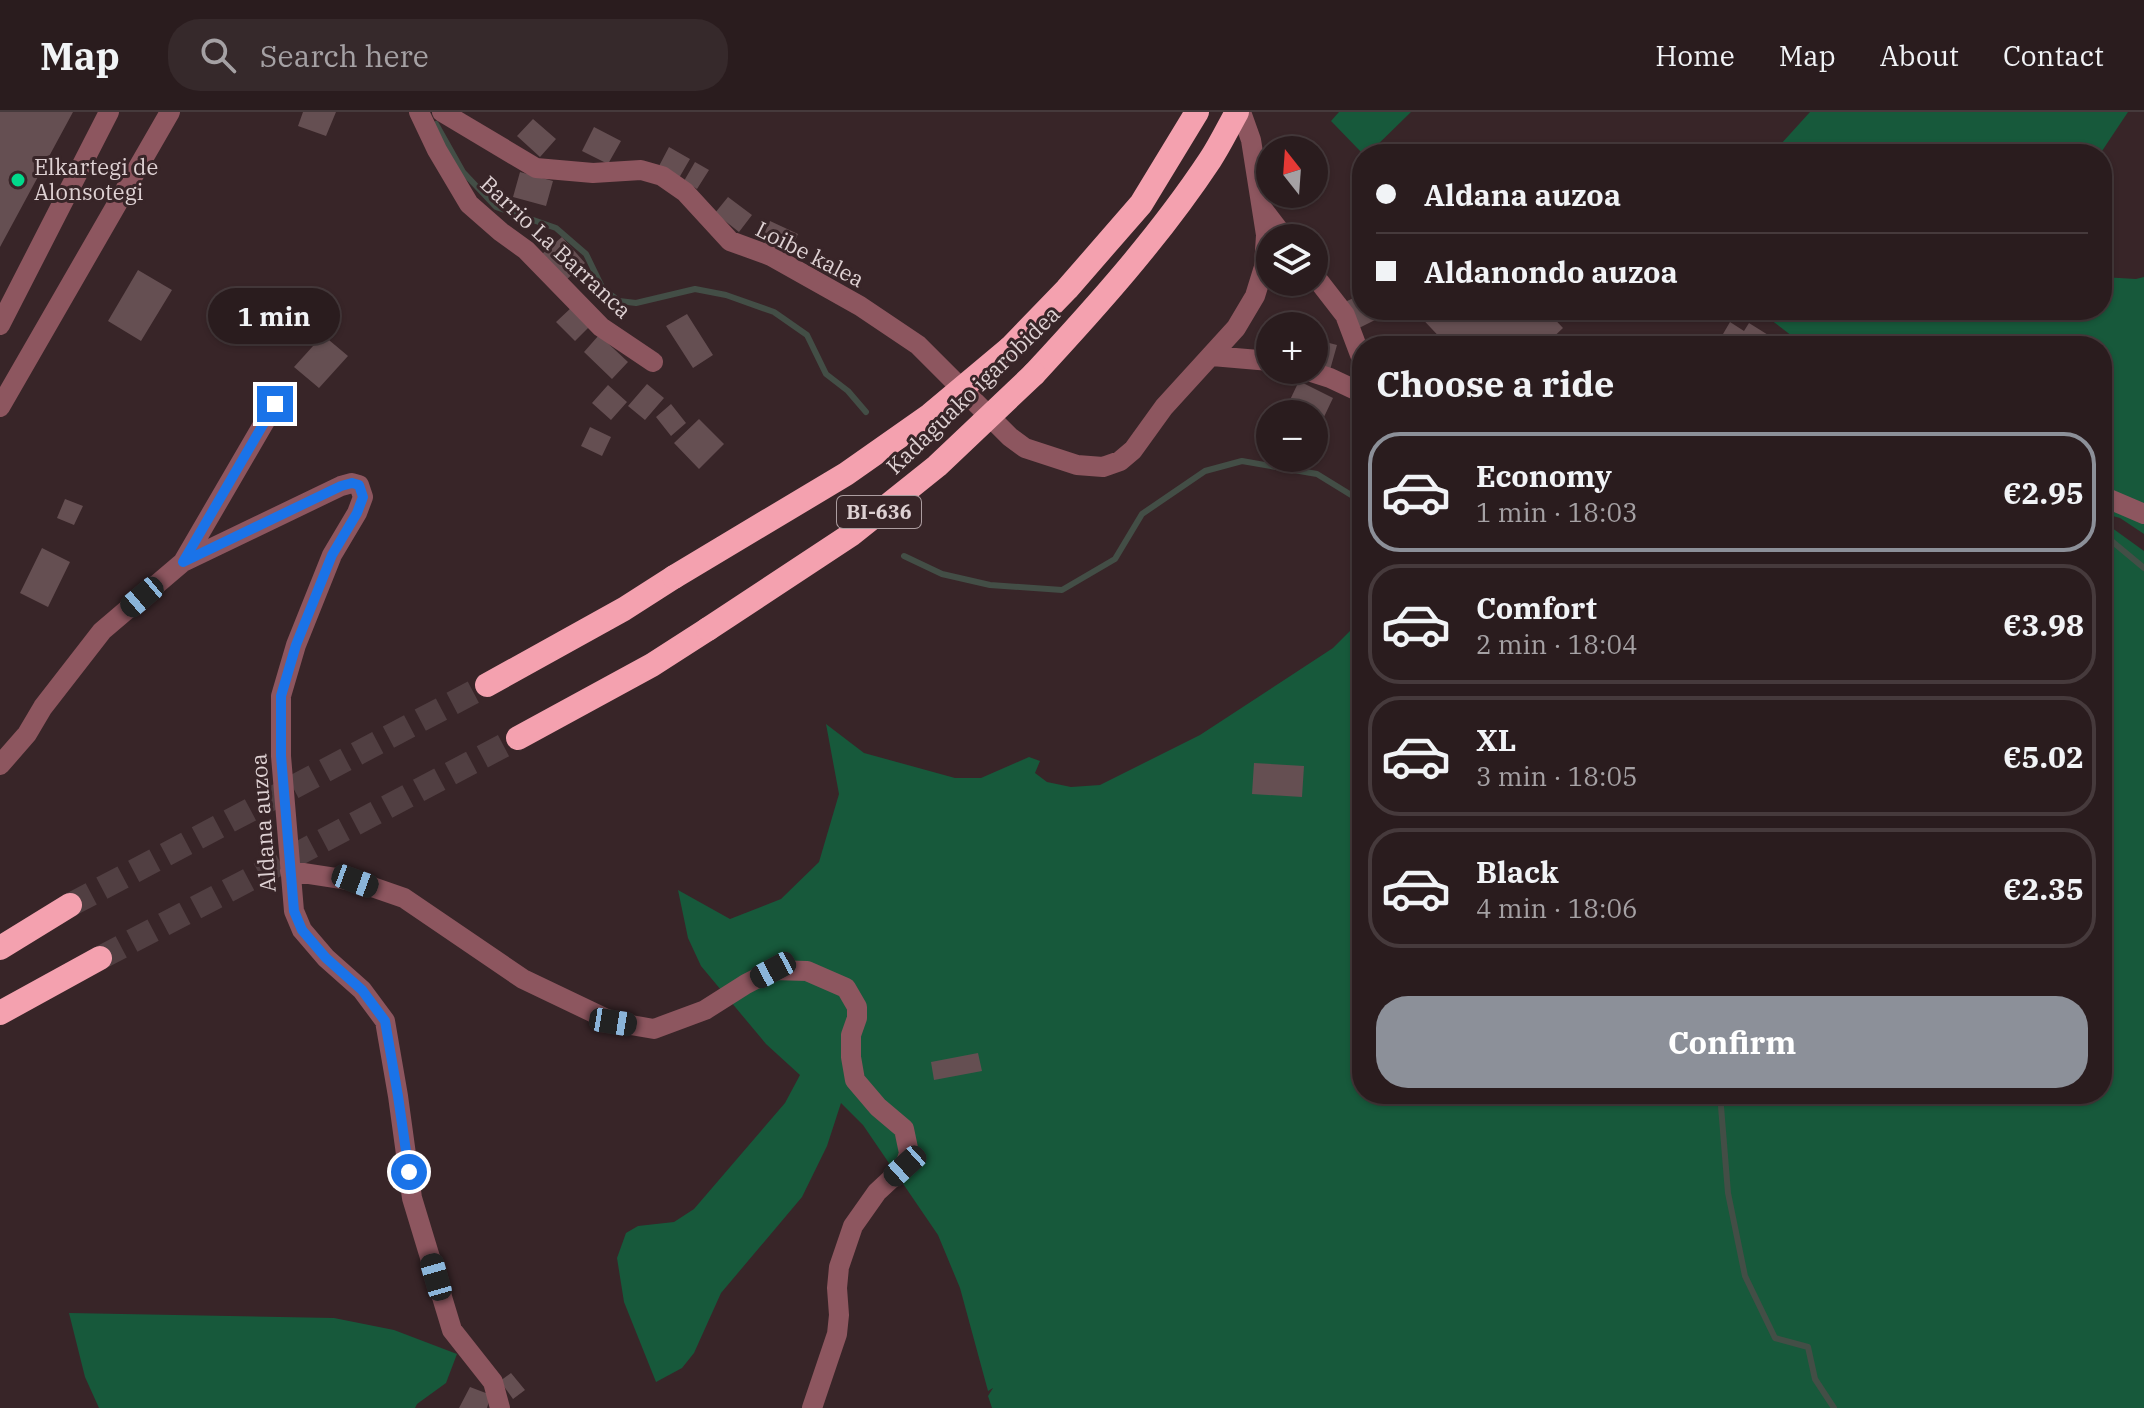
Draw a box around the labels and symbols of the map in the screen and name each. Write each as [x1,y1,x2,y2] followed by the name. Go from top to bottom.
[1256,136,1328,208] north arrow
[34,152,158,206] place label: Elkartegi de Alonsotegi
[475,169,638,324] street label: Barrio La Barranca
[9,171,27,189] marker: Elkartegi de Alonsotegi
[751,214,869,293] street label: Loibe kalea
[209,288,341,344] callout: 1 min
[880,299,1066,480] street label: Kadaguako igarobidea
[257,386,293,422] route end
[837,496,921,528] road number: BI-636
[116,572,168,622] car
[243,753,282,893] street label: Aldana auzoa
[328,862,382,900] car
[746,948,800,992] car
[587,1006,639,1038] car
[879,1141,931,1191] car
[391,1154,427,1190] route start
[418,1251,454,1303] car

